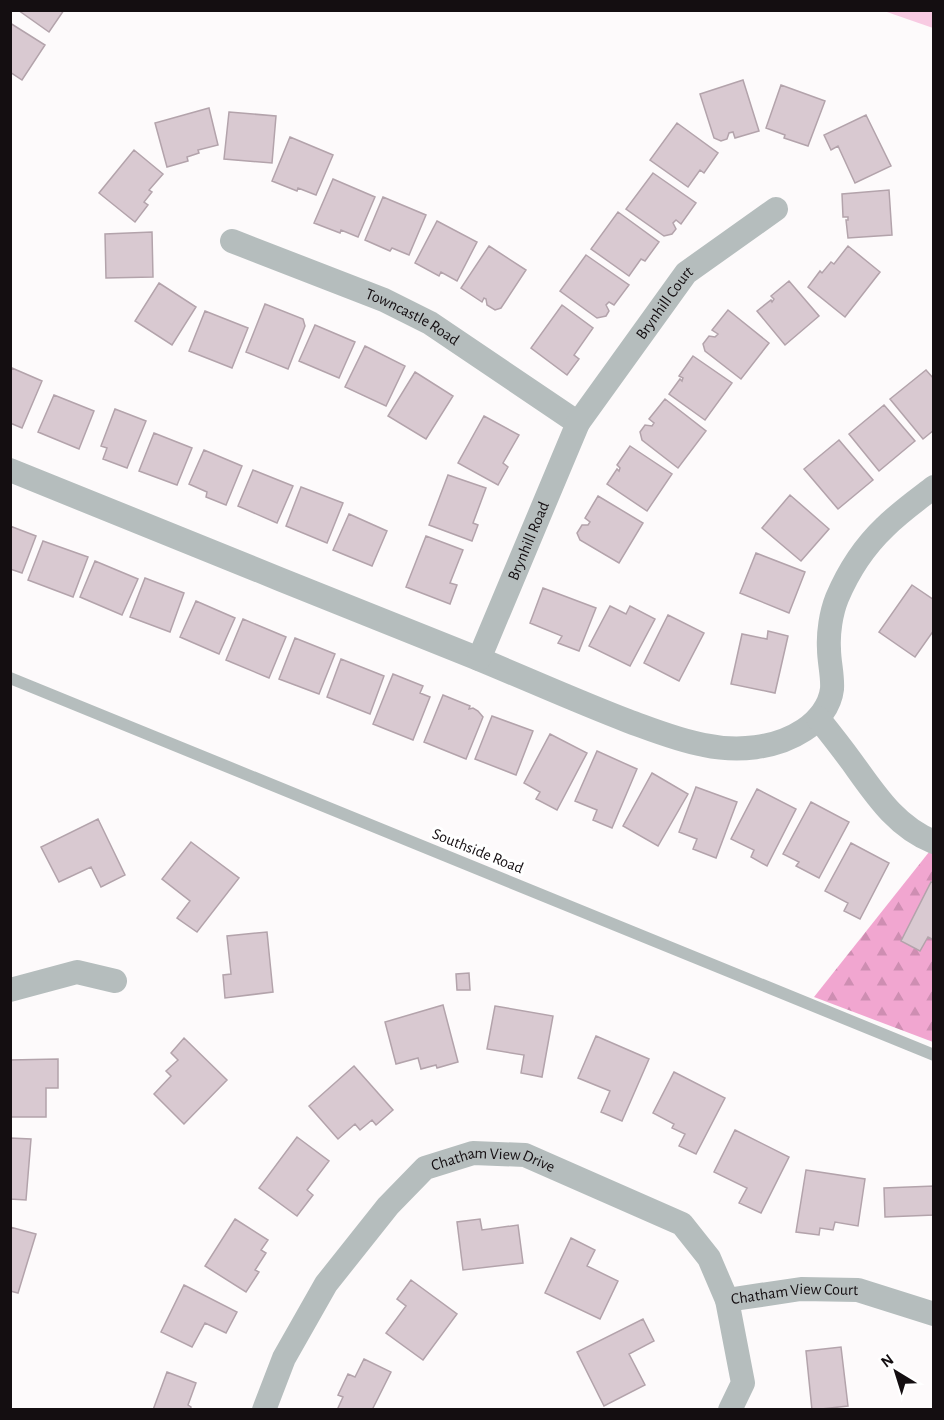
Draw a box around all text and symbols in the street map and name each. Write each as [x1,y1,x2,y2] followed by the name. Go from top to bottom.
[633,263,696,342] street label: Brynhill Court
[363,286,462,348] street label: Towncastle Road
[505,499,552,583] street label: Brynhill Road
[430,825,526,877] street label: Southside Road
[429,1145,557,1175] street label: Chatham View Drive
[730,1281,858,1307] street label: Chatham View Court
[866,1342,926,1402] north arrow
[878,1351,897,1371] text: N

